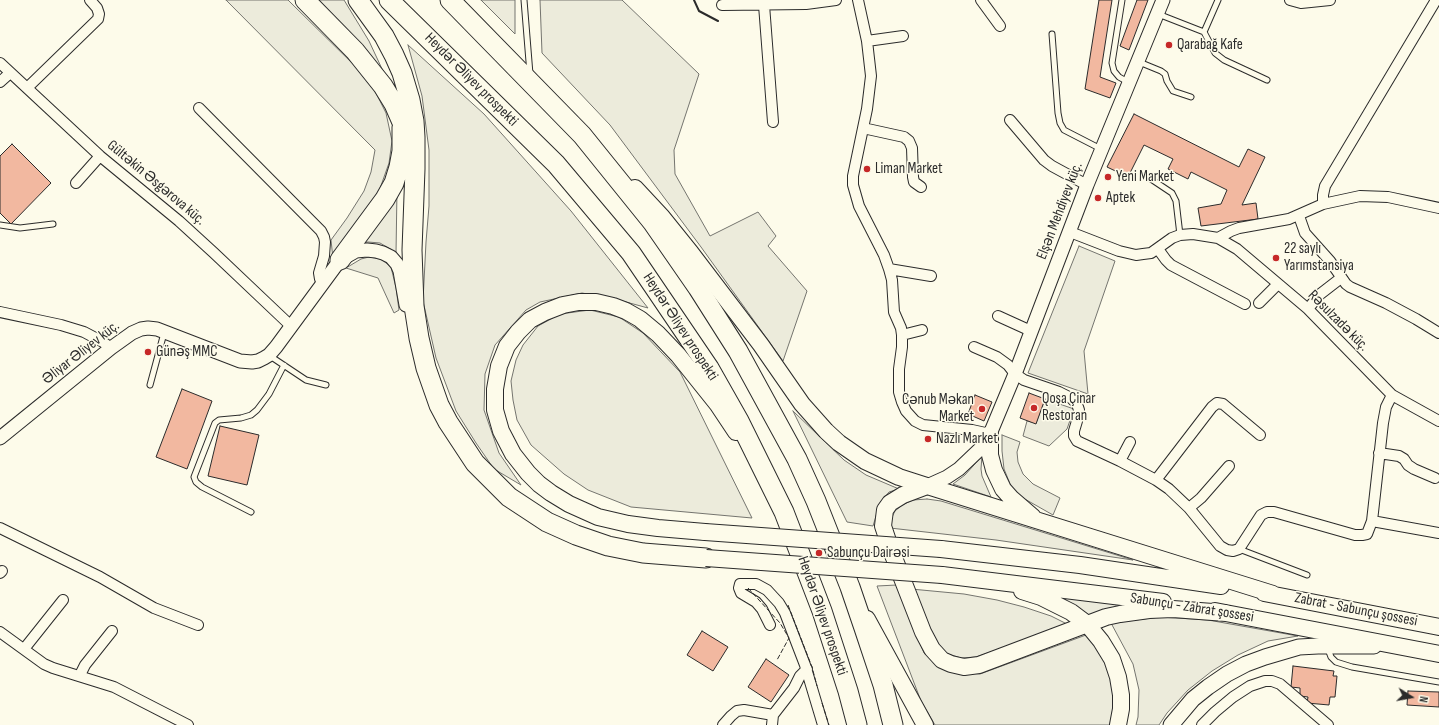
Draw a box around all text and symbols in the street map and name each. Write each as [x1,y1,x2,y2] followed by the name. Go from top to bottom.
[421,30,521,130] street label: Heydər Əliyev prospekti
[1177,36,1243,54] place label: Qarabağ Kafe
[1164,40,1174,50] marker: Qarabağ Kafe
[103,137,209,229] street label: Gültəkin Əsgərova küç.
[875,160,943,178] place label: Liman Market
[1033,160,1087,262] street label: Elşən Mehdiyev küç.
[862,164,872,174] marker: Liman Market
[1116,168,1174,186] place label: Yeni Market
[1103,172,1113,182] marker: Yeni Market
[1106,189,1135,207] place label: Aptek
[1093,193,1103,203] marker: Aptek
[1284,240,1354,275] place label: 22 saylı Yarımstansiya
[1271,253,1281,263] marker: 22 saylı Yarımstansiya
[638,270,722,384] street label: Heydər Əliyev prospekti
[1304,287,1372,355] street label: Rəsulzadə küç.
[39,317,123,389] street label: Əliyar Əliyev küç.
[156,343,217,361] place label: Günəş MMC
[143,347,153,357] marker: Günəş MMC
[1042,390,1096,425] place label: Qoşa Çinar Restoran
[902,391,974,426] place label: Cənub Məkan Market
[1029,403,1039,413] marker: Qoşa Çinar Restoran
[977,404,987,414] marker: Cənub Məkan Market
[936,430,998,448] place label: Nazlı Market
[923,434,933,444] marker: Nazlı Market
[827,544,909,562] place label: Sabunçu Dairəsi
[814,548,824,558] marker: Sabunçu Dairəsi
[793,554,851,678] street label: Heydər Əliyev prospekti
[1129,589,1255,627] street label: Sabunçu - Zabrat şossesi
[1293,589,1419,631] street label: Zabrat - Sabunçu şossesi
[1391,677,1431,717] north arrow
[1416,695,1430,704] text: N

